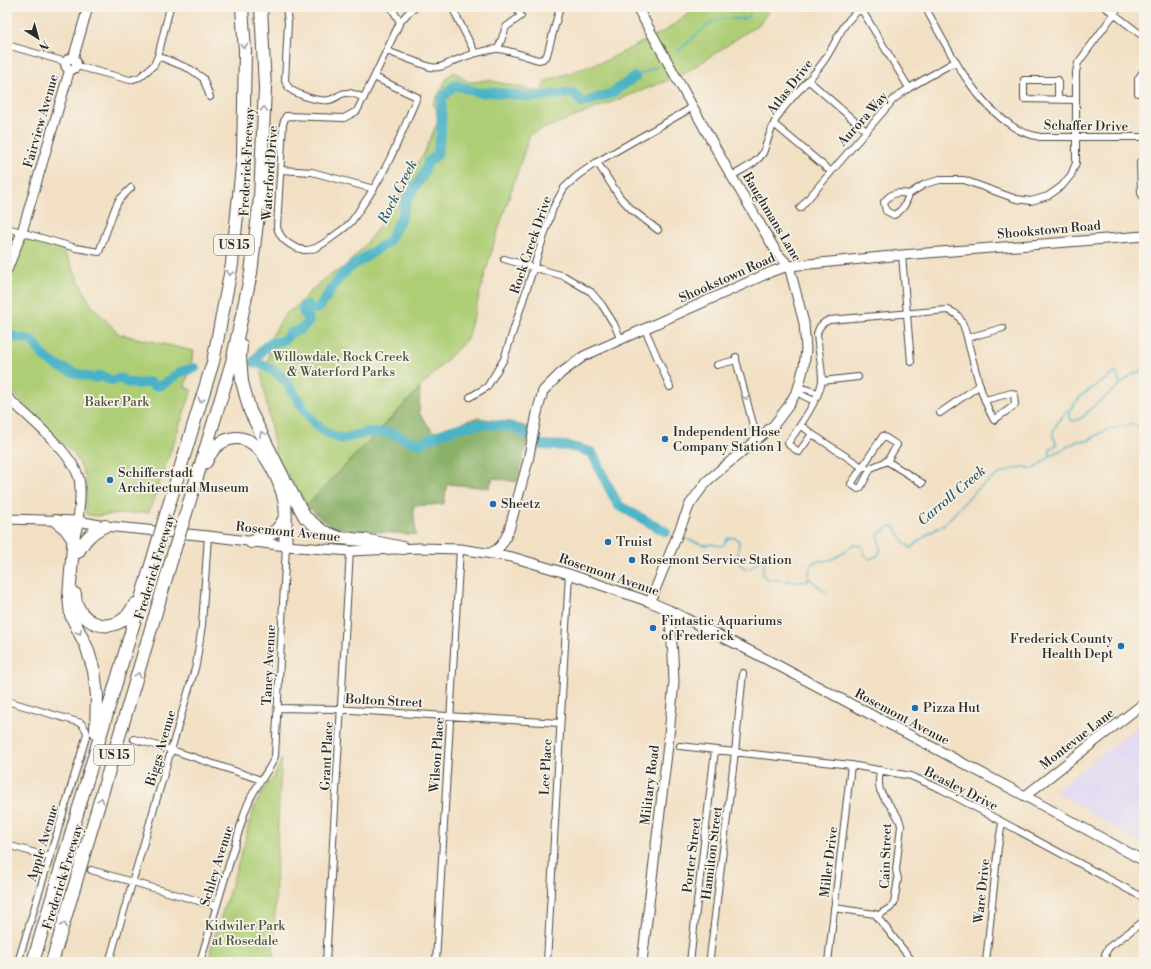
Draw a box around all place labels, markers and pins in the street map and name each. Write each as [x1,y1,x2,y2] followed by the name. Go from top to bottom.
[673,424,783,455] place label: Independent Hose Company Station 1
[660,434,670,444] marker: Independent Hose Company Station 1
[117,465,250,496] place label: Schifferstadt Architectural Museum
[105,475,115,485] marker: Schifferstadt Architectural Museum
[501,496,540,512] place label: Sheetz
[488,499,498,509] marker: Sheetz
[616,534,653,550] place label: Truist
[603,537,613,547] marker: Truist
[640,552,792,568] place label: Rosemont Service Station
[627,555,637,565] marker: Rosemont Service Station
[661,613,782,644] place label: Fintastic Aquariums of Frederick
[648,623,658,633] marker: Fintastic Aquariums of Frederick
[1010,631,1114,662] place label: Frederick County Health Dept
[1116,641,1126,651] marker: Frederick County Health Dept
[923,700,981,716] place label: Pizza Hut
[910,703,920,713] marker: Pizza Hut

